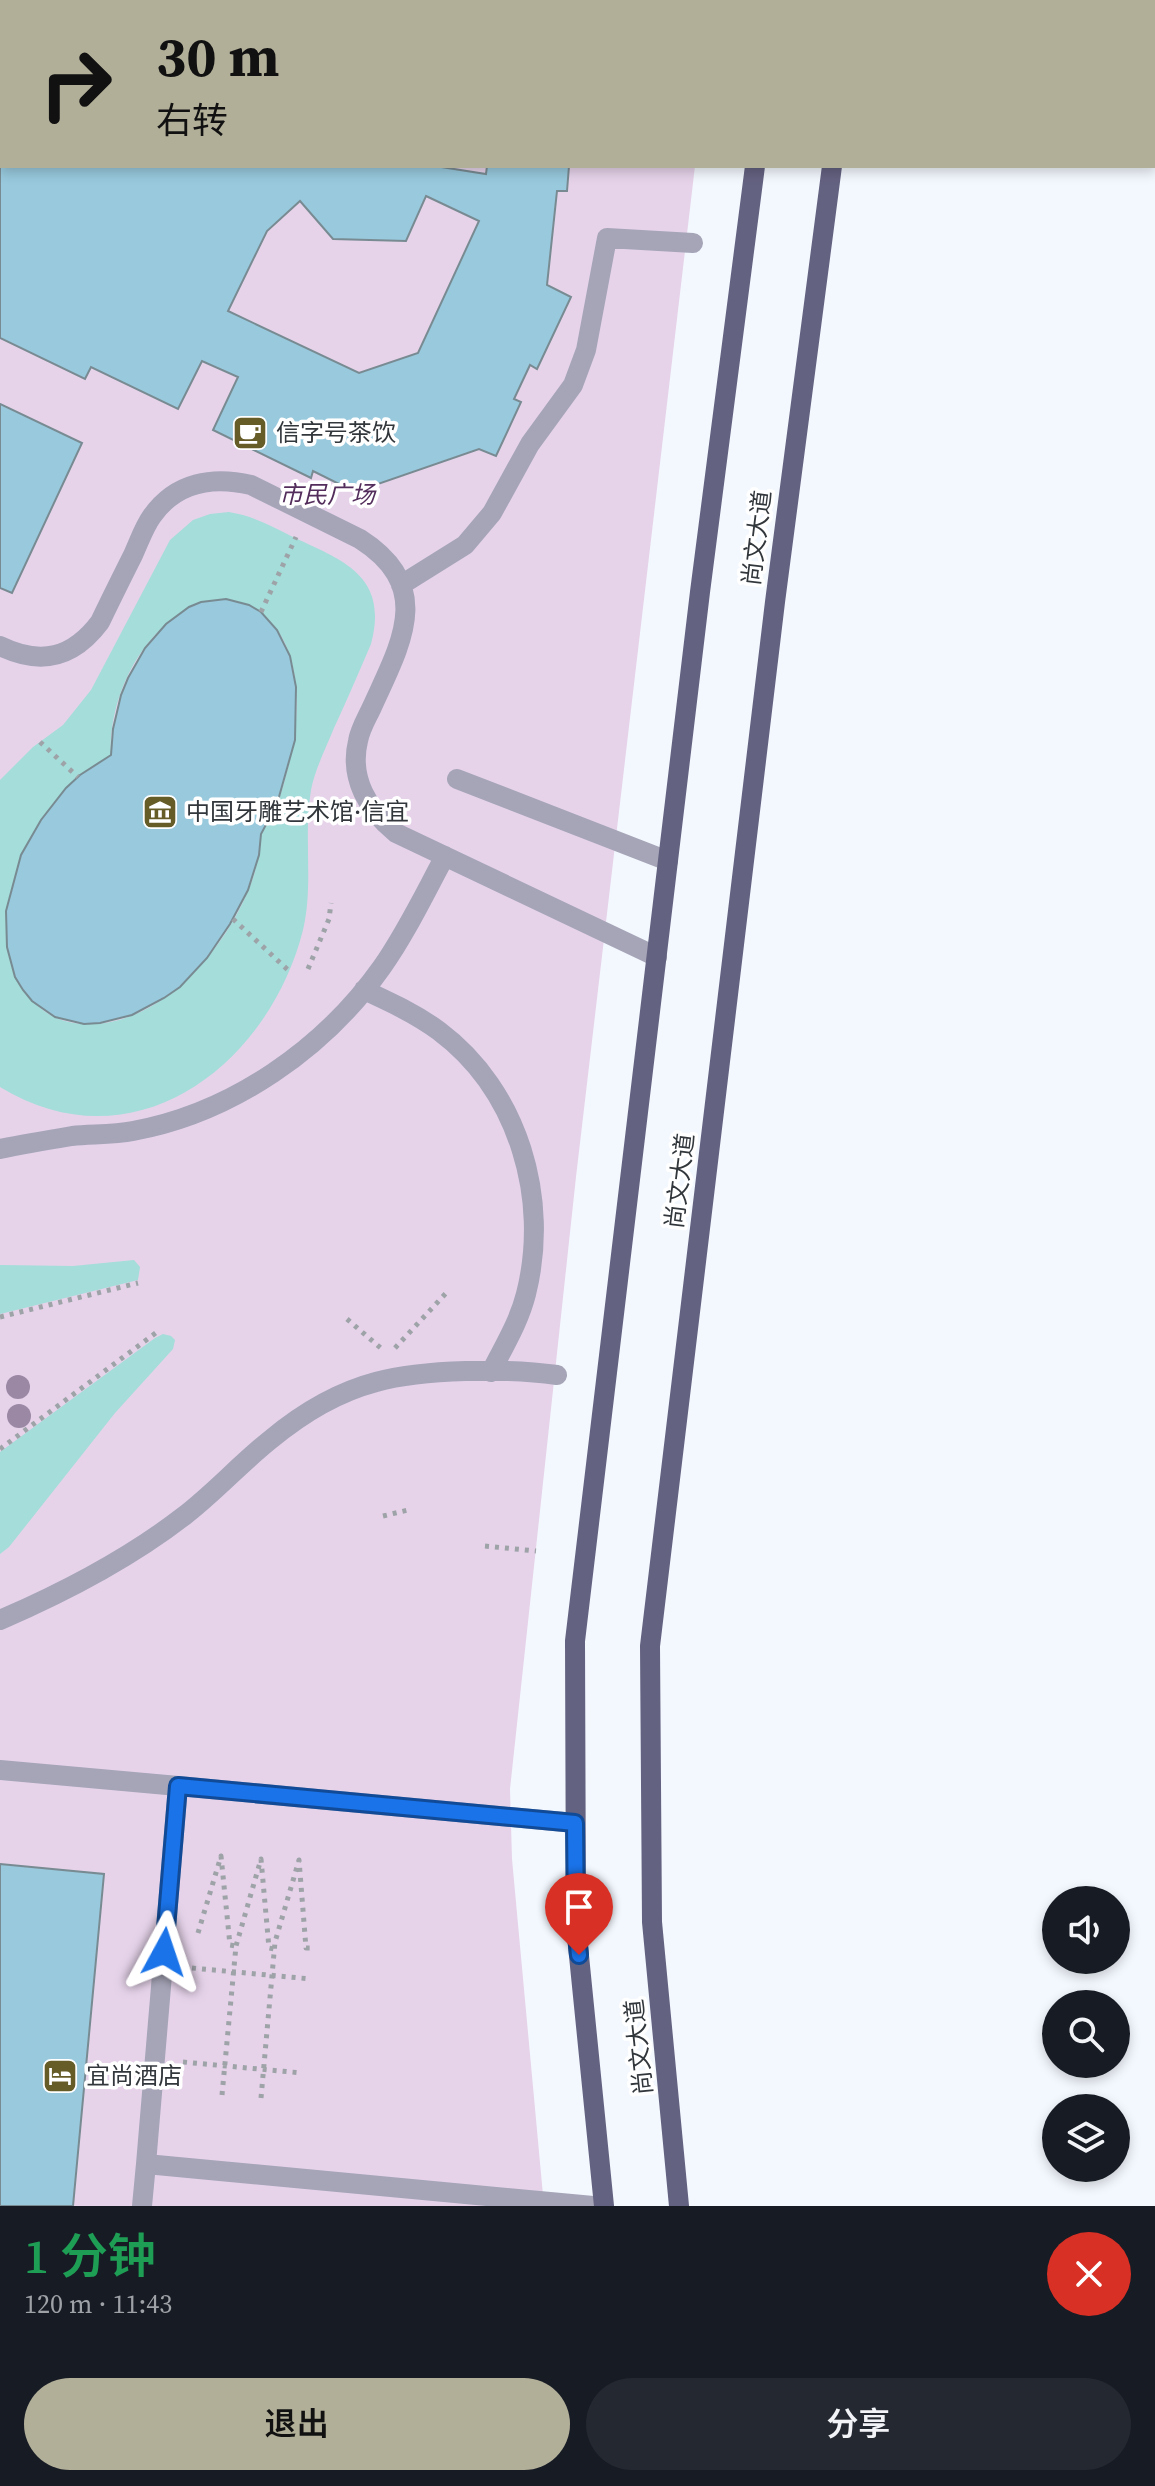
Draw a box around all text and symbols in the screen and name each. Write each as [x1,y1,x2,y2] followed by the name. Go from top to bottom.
[156,18,279,95] text: 30 m
[24,32,128,136] icon: right
[156,96,228,145] text: 右转
[231,414,269,452] cafe icon: 信字号茶饮
[276,416,396,449] place label: 信字号茶饮
[279,478,377,511] park label: 市民广场
[734,488,779,588] street label: 尚文大道
[141,793,179,831] museum icon: 中国牙雕艺术馆·信宜
[186,795,409,828] place label: 中国牙雕艺术馆·信宜
[657,1131,702,1231] street label: 尚文大道
[545,1873,613,1955] pin
[557,1885,601,1929] icon: arrive
[1042,1886,1130,2182] map controls
[1042,1886,1130,1974] button: sound
[122,1910,206,1994] position arrow
[1042,1990,1130,2078] button: search
[617,1998,660,2097] street label: 尚文大道
[41,2057,79,2095] hotel icon: 宜尚酒店
[86,2059,182,2092] place label: 宜尚酒店
[1042,2094,1130,2182] button: layers
[24,2223,156,2289] text: 1 分钟
[1047,2232,1131,2316] button: close
[24,2286,172,2322] text: 120 m · 11:43
[24,2378,570,2470] button: 退出
[586,2378,1131,2470] button: 分享

